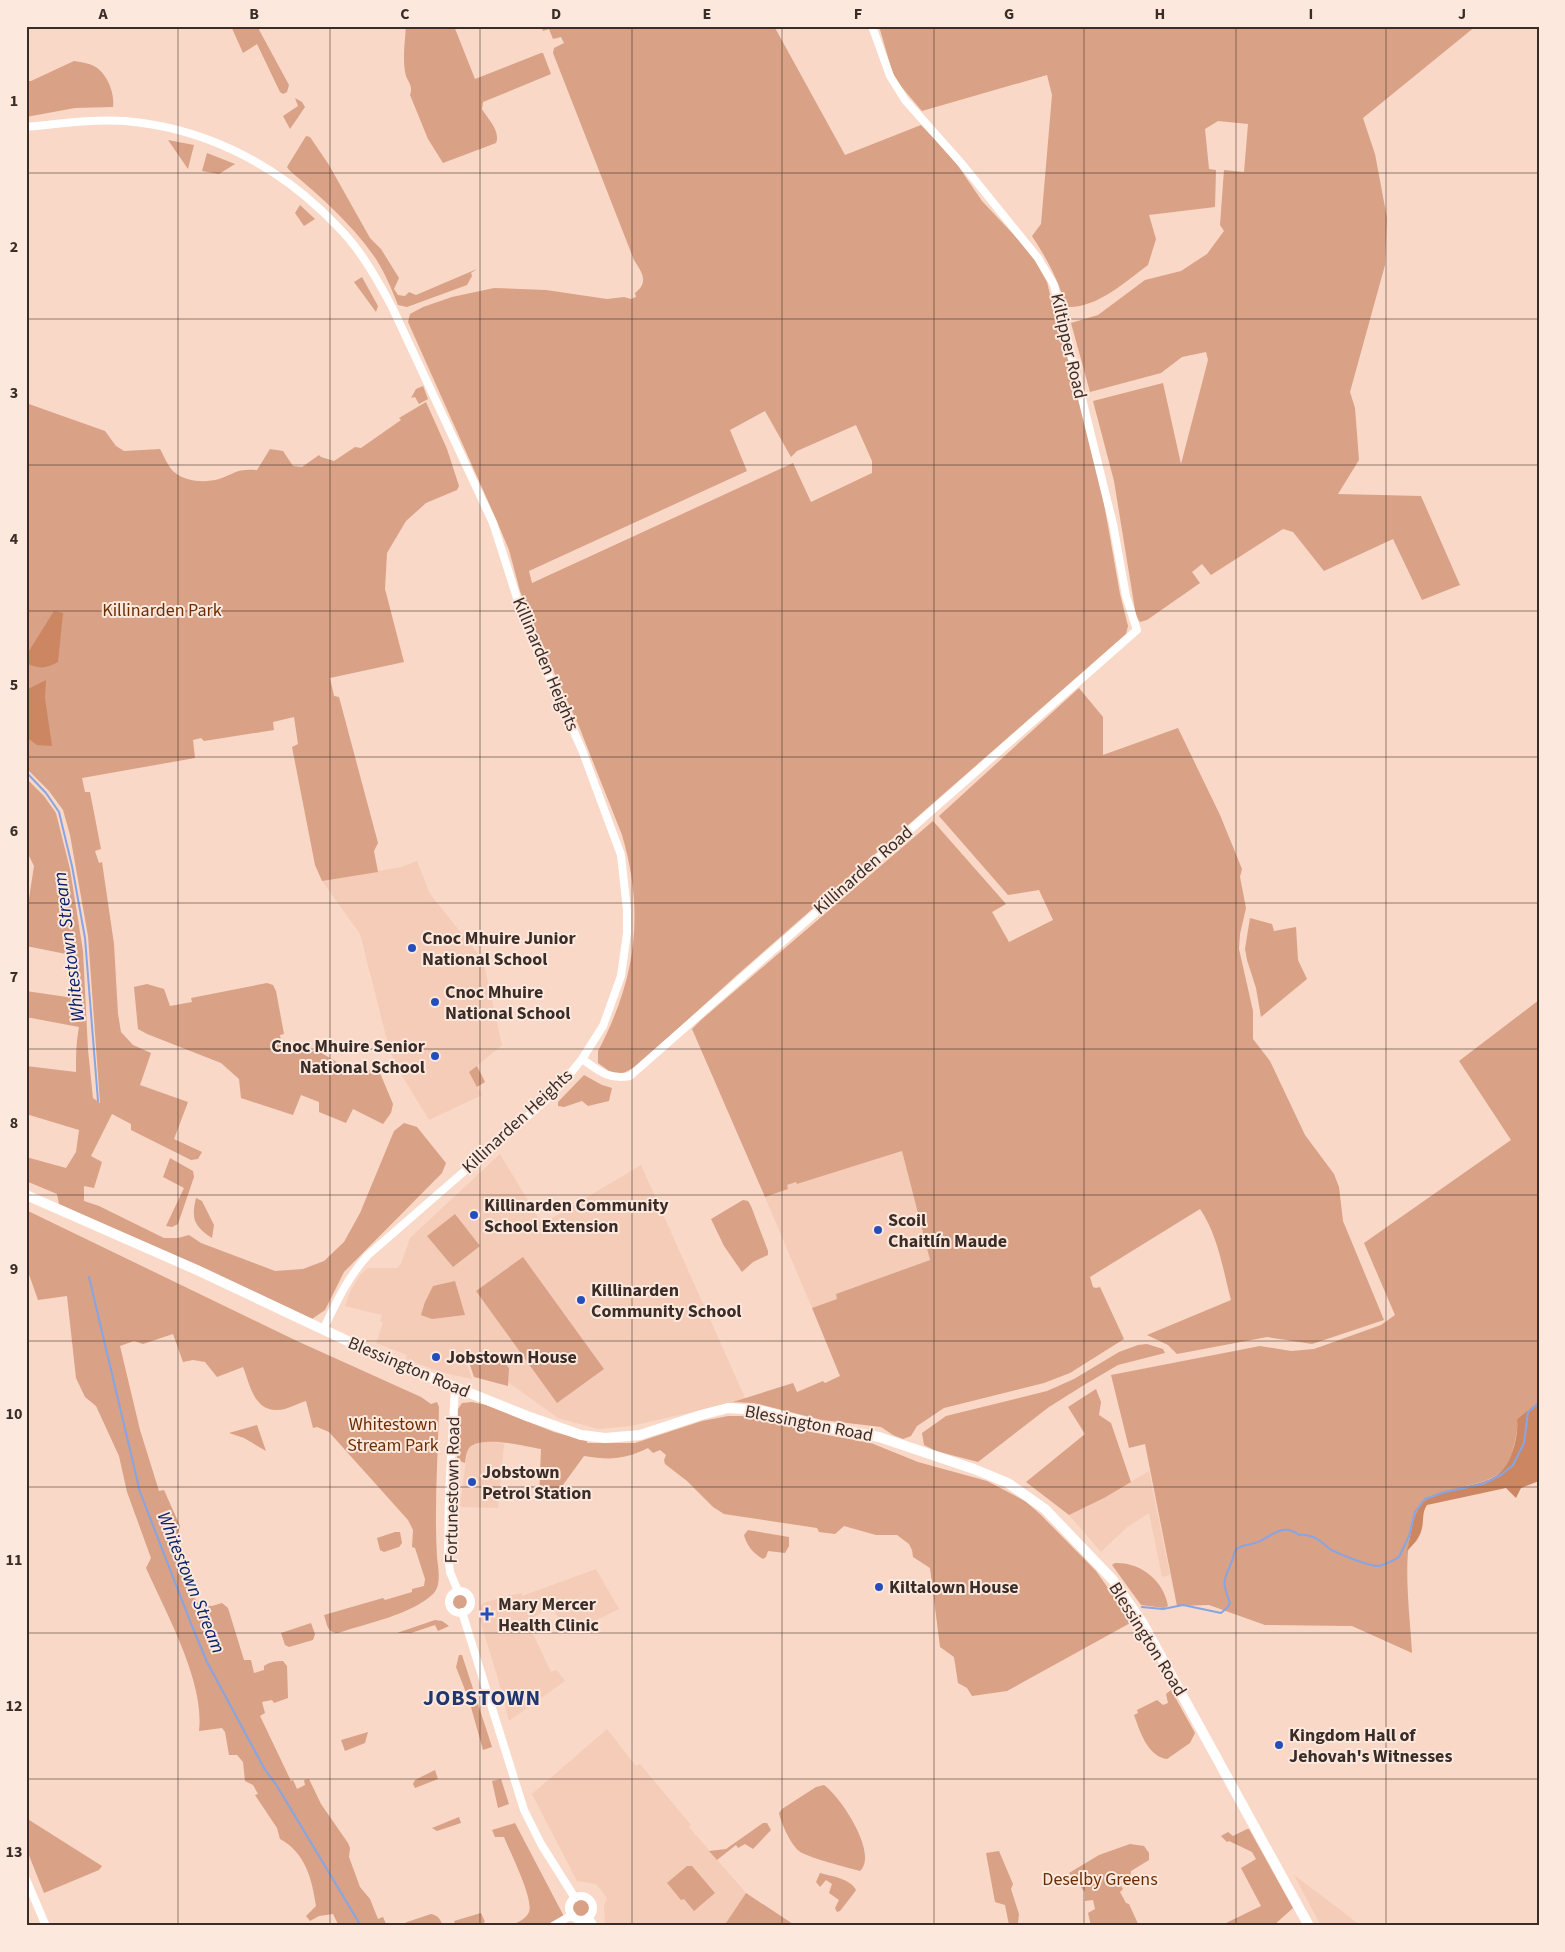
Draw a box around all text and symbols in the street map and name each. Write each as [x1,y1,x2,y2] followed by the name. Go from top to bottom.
[97,3,108,25] text: A
[249,3,259,25] text: B
[400,3,410,25] text: C
[551,3,561,25] text: D
[703,3,711,25] text: E
[854,3,862,25] text: F
[1004,3,1014,25] text: G
[1155,3,1165,25] text: H
[1309,3,1313,25] text: I
[1458,3,1466,25] text: J
[10,90,18,112] text: 1
[10,236,18,258] text: 2
[1044,291,1093,401] street label: Kiltipper Road
[10,382,18,404] text: 3
[10,528,19,550] text: 4
[506,593,585,735] street label: Killinarden Heights
[102,598,222,623] park label: Killinarden Park
[10,674,18,696] text: 5
[10,820,18,842] text: 6
[808,820,918,921] street label: Killinarden Road
[47,870,92,1023] water label: Whitestown Stream
[422,926,577,972] place label: Cnoc Mhuire Junior National School
[406,942,418,954] marker: Cnoc Mhuire Junior National School
[10,966,18,988] text: 7
[445,980,570,1026] place label: Cnoc Mhuire National School
[429,996,441,1008] marker: Cnoc Mhuire National School
[271,1034,426,1080] place label: Cnoc Mhuire Senior National School
[429,1050,441,1062] marker: Cnoc Mhuire Senior National School
[456,1063,578,1179] street label: Killinarden Heights
[10,1112,18,1134] text: 8
[484,1193,669,1239] place label: Killinarden Community School Extension
[888,1208,1007,1254] place label: Scoil Chaitlín Maude
[468,1209,480,1221] marker: Killinarden Community School Extension
[872,1224,884,1236] marker: Scoil Chaitlín Maude
[10,1258,18,1280] text: 9
[591,1278,742,1324] place label: Killinarden Community School
[575,1294,587,1306] marker: Killinarden Community School
[344,1331,474,1404] street label: Blessington Road
[446,1345,577,1370] place label: Jobstown House
[430,1351,442,1363] marker: Jobstown House
[743,1399,875,1448] street label: Blessington Road
[6,1403,22,1425] text: 10
[347,1412,439,1458] park label: Whitestown Stream Park
[439,1416,466,1564] street label: Fortunestown Road
[482,1460,591,1506] place label: Jobstown Petrol Station
[466,1476,478,1488] marker: Jobstown Petrol Station
[150,1508,231,1658] water label: Whitestown Stream
[6,1549,22,1571] text: 11
[889,1575,1019,1600] place label: Kiltalown House
[1102,1577,1193,1701] street label: Blessington Road
[873,1581,885,1593] marker: Kiltalown House
[498,1592,600,1638] place label: Mary Mercer Health Clinic
[480,1607,494,1621] marker: Mary Mercer Health Clinic
[423,1682,541,1714] district label: JOBSTOWN
[6,1695,22,1717] text: 12
[1289,1723,1452,1769] place label: Kingdom Hall of Jehovah's Witnesses
[1273,1739,1285,1751] marker: Kingdom Hall of Jehovah's Witnesses
[6,1841,22,1863] text: 13
[1042,1867,1158,1892] park label: Deselby Greens

